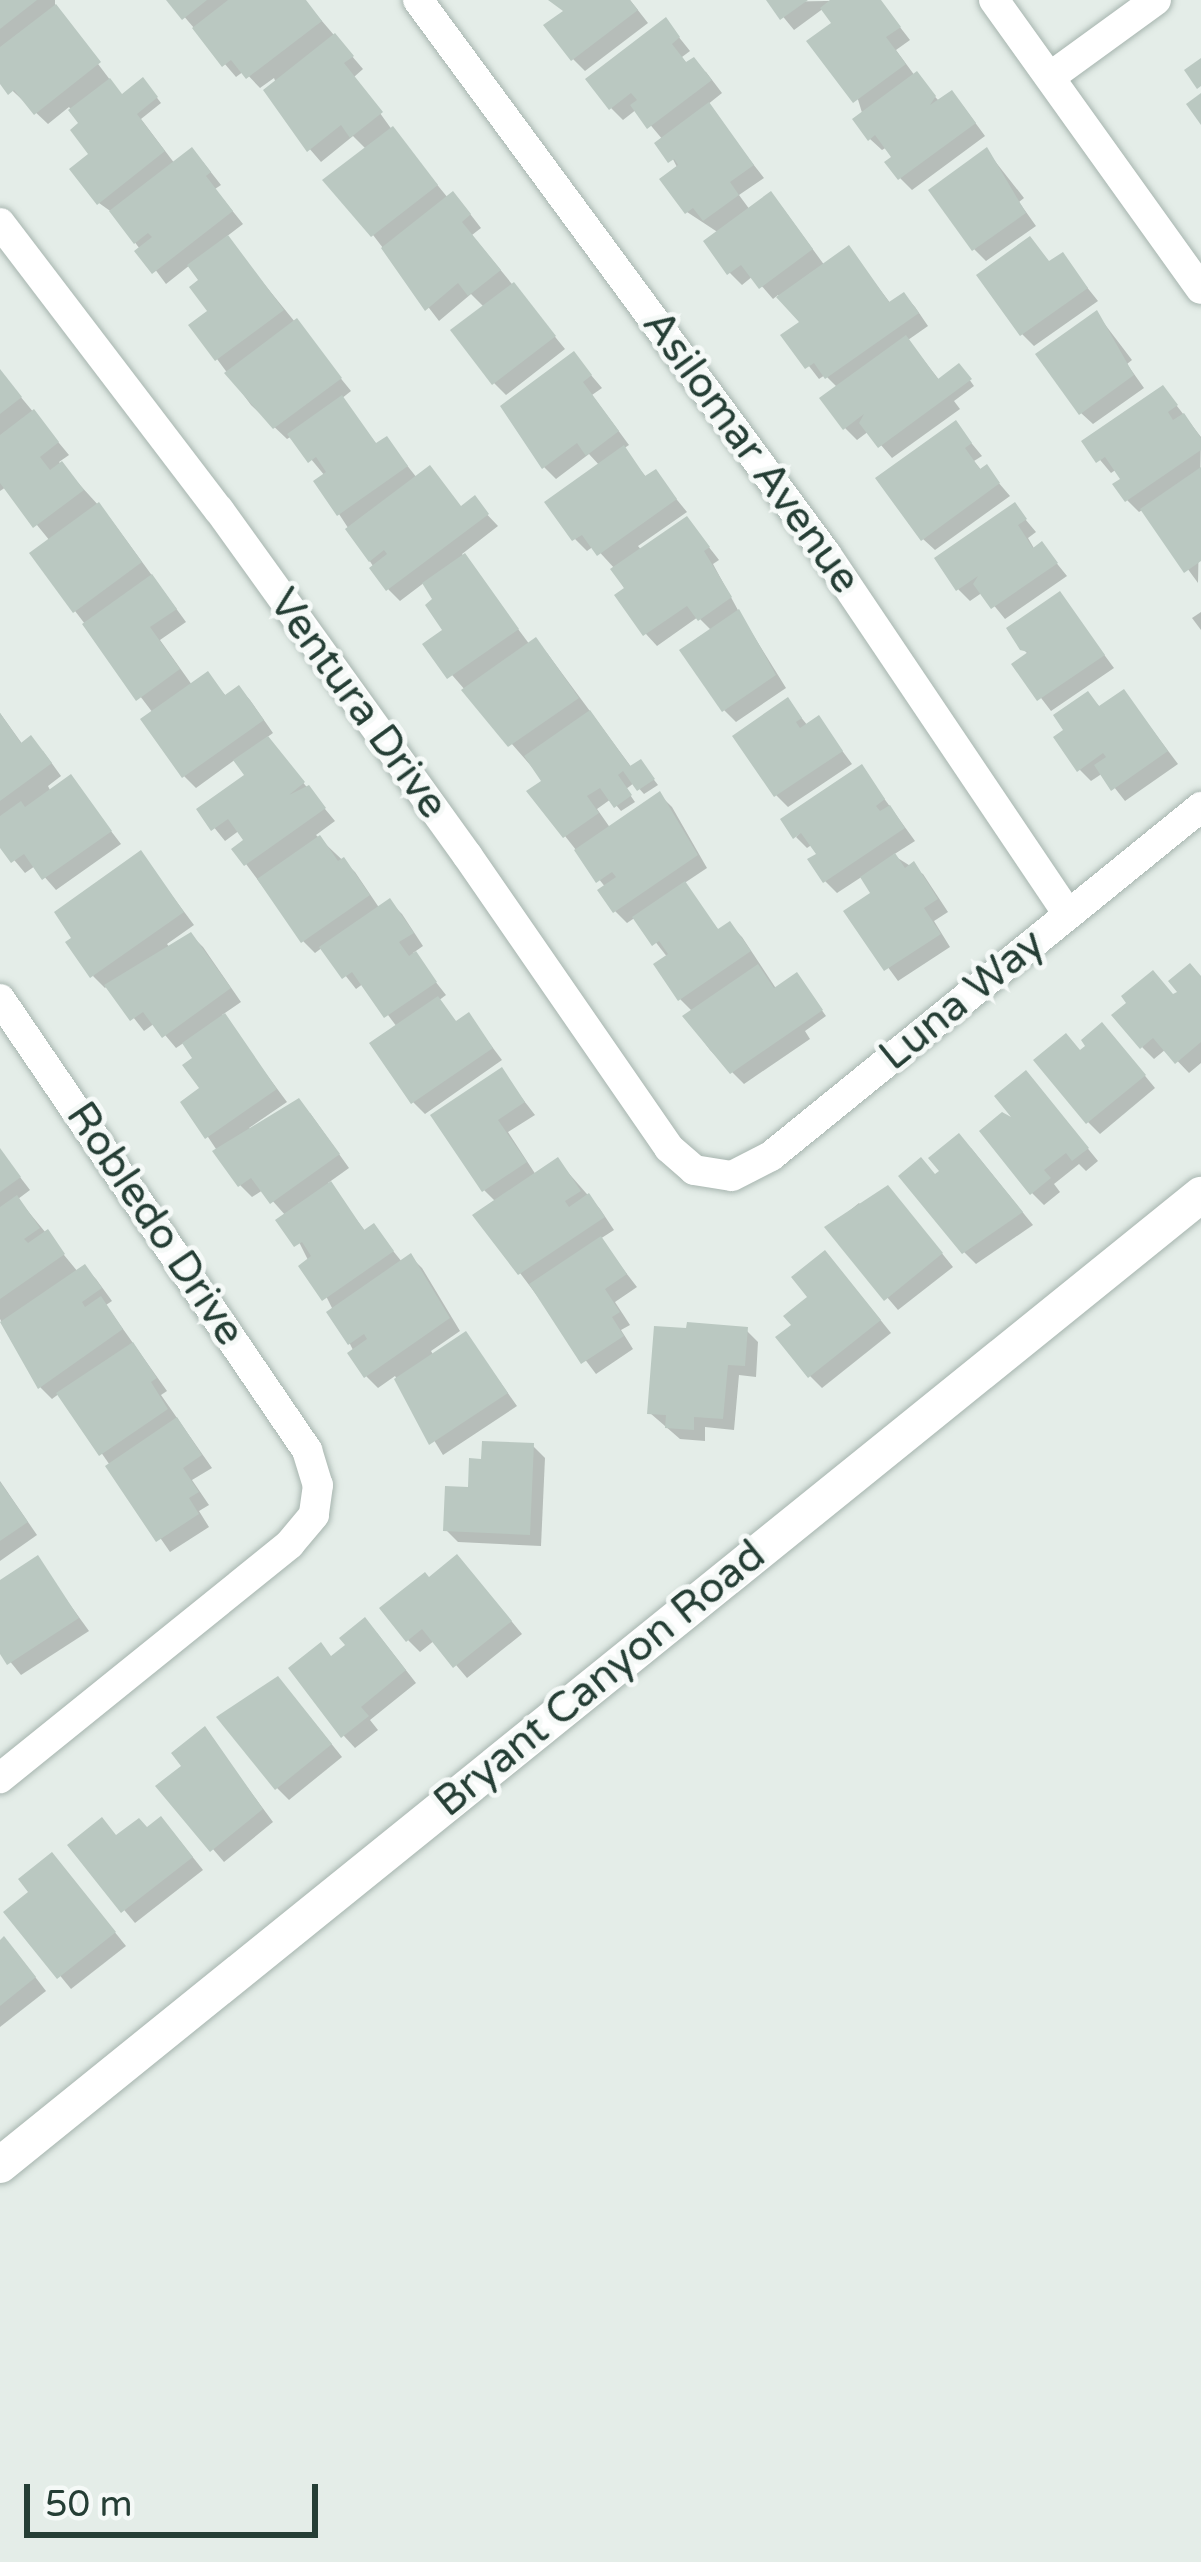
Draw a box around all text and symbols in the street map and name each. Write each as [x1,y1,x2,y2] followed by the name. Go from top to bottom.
[631,301,871,603] street label: Asilomar Avenue
[258,579,458,829] street label: Ventura Drive
[870,919,1054,1081] street label: Luna Way
[55,1093,255,1355] street label: Robledo Drive
[425,1530,775,1828] street label: Bryant Canyon Road
[30,2460,324,2534] scale bar
[45,2483,133,2526] text: 50 m

